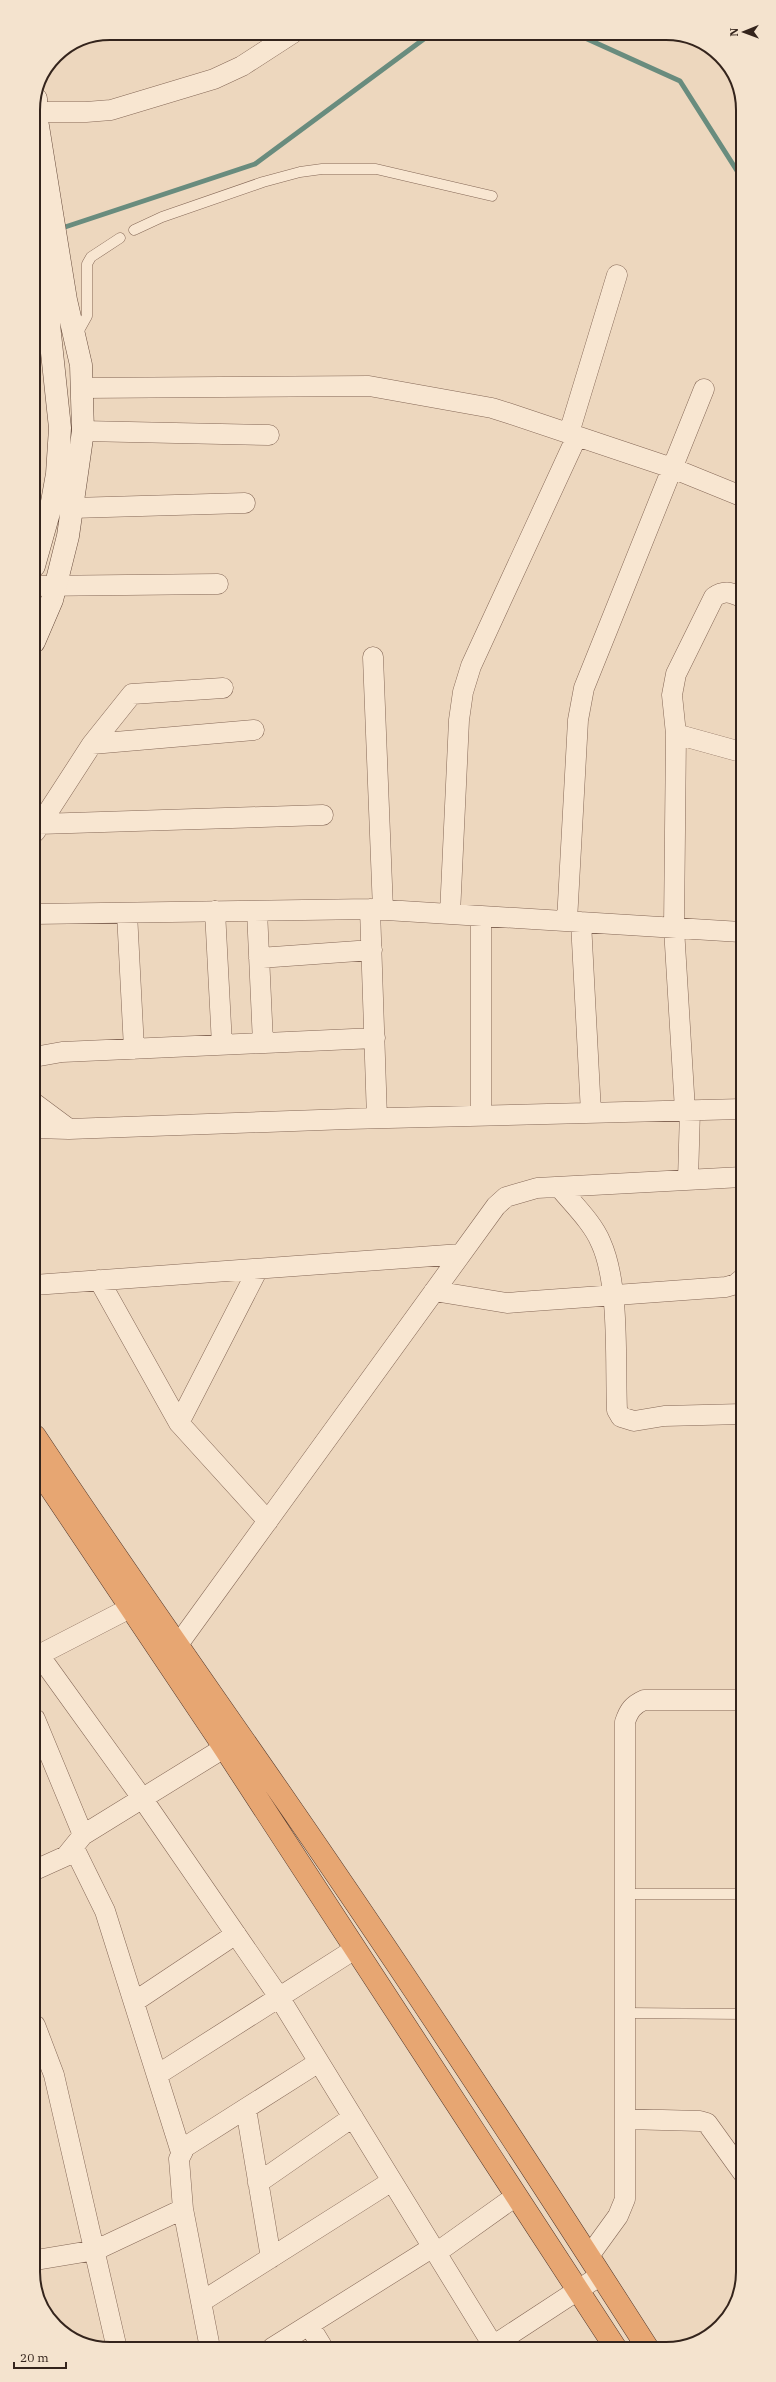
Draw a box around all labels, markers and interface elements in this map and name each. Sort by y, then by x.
north arrow [724,12,764,52]
text: N [727,27,741,37]
scale bar [14,2344,66,2370]
text: 20 m [20,2350,49,2365]

